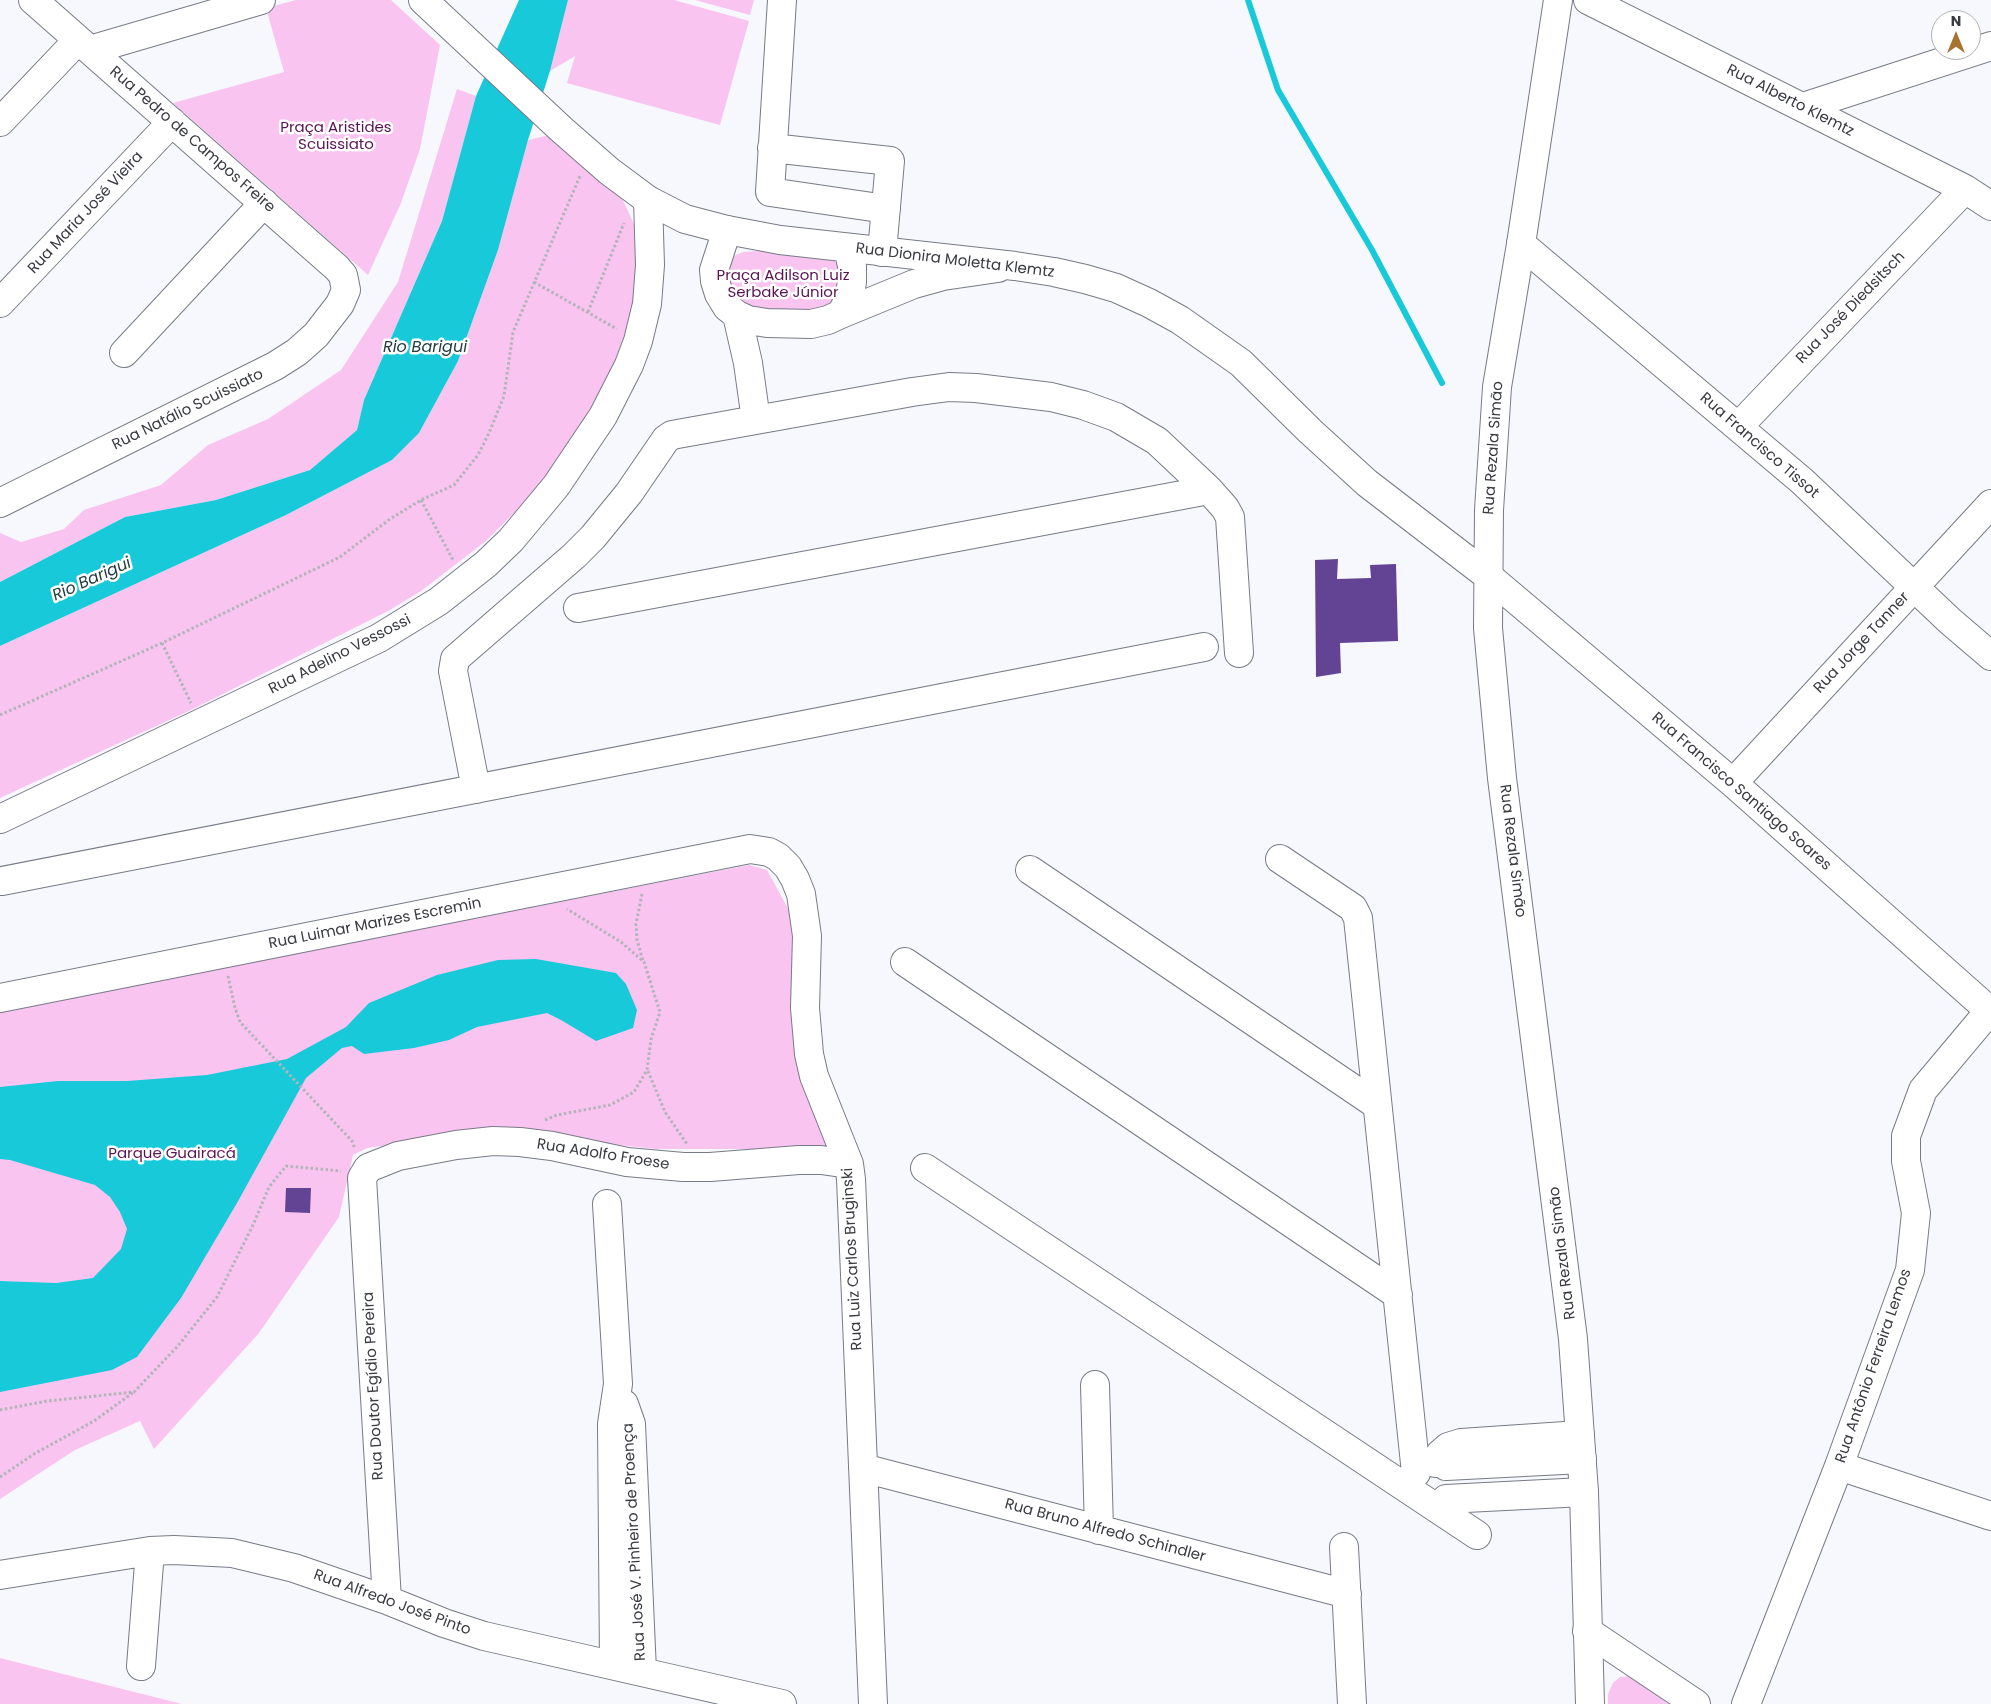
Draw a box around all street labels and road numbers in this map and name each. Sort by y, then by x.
street label: Rua Alberto Klemtz [1723,61,1857,141]
street label: Rua Pedro de Campos Freire [106,63,278,217]
street label: Rua Maria José Vieira [25,148,147,278]
street label: Rua Dionira Moletta Klemtz [855,240,1055,282]
street label: Rua José Diedsitsch [1793,248,1909,368]
street label: Rua Natálio Scuissiato [110,366,266,454]
street label: Rua Rezala Simão [1480,381,1508,515]
street label: Rua Francisco Tissot [1696,389,1822,503]
street label: Rua Jorge Tanner [1810,589,1914,697]
street label: Rua Adelino Vessossi [266,611,414,699]
street label: Rua Francisco Santiago Soares [1648,709,1834,875]
street label: Rua Rezala Simão [1495,784,1529,918]
street label: Rua Luimar Marizes Escremin [267,895,483,953]
street label: Rua Adolfo Froese [535,1136,671,1174]
street label: Rua Luiz Carlos Bruginski [839,1167,867,1351]
street label: Rua Rezala Simão [1546,1186,1580,1320]
street label: Rua Antônio Ferreira Lemos [1832,1267,1916,1465]
street label: Rua Doutor Egídio Pereira [360,1291,388,1481]
street label: Rua José V. Pinheiro de Proença [620,1423,650,1661]
street label: Rua Bruno Alfredo Schindler [1003,1495,1207,1567]
street label: Rua Alfredo José Pinto [311,1566,473,1640]

